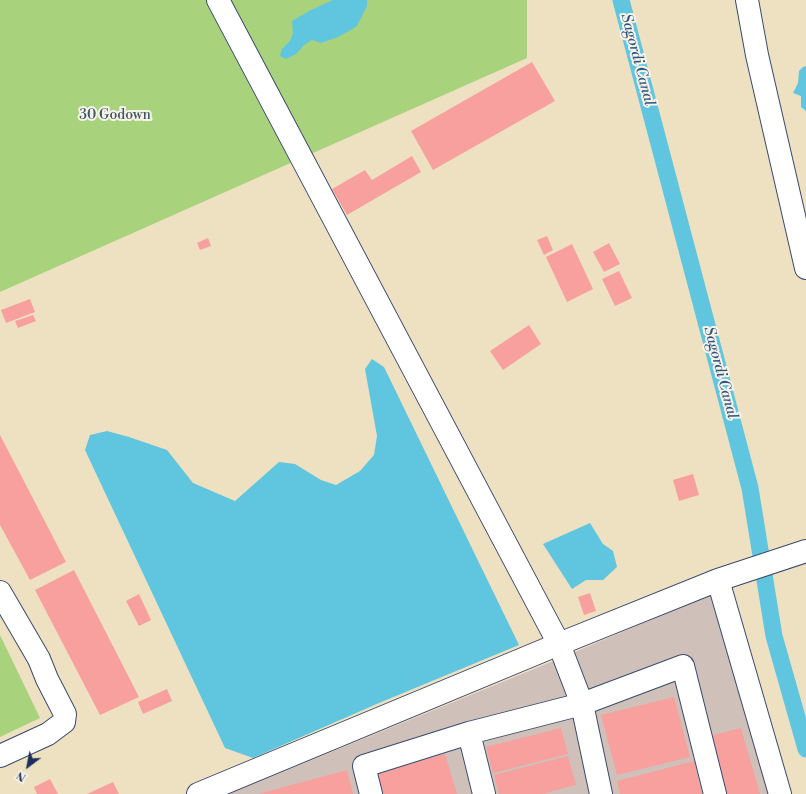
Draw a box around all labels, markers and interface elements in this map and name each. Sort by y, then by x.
water label: Sagordi Canal [616,12,658,108]
park label: 30 Godown [79,108,151,124]
water label: Sagordi Canal [699,325,741,421]
north arrow [8,746,48,786]
text: N [14,768,29,784]

